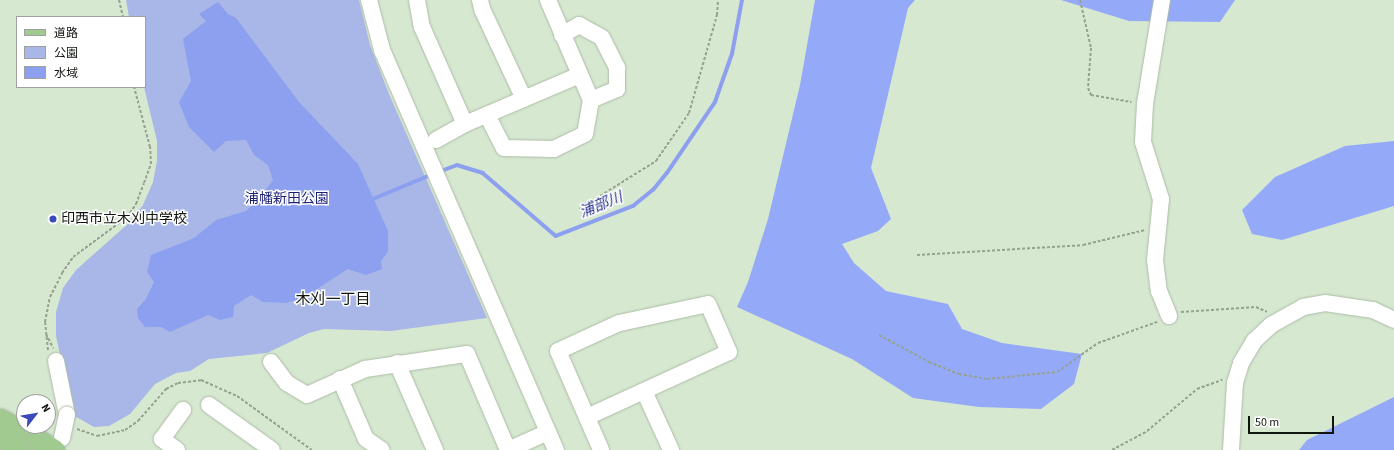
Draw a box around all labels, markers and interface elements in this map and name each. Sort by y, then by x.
legend [16,16,146,88]
text: 道路 [54,25,78,42]
text: 公園 [54,45,78,62]
text: 水域 [54,65,78,82]
water label: 浦部川 [577,188,625,222]
park label: 浦幡新田公園 [245,191,329,207]
place label: 印西市立木刈中学校 [61,211,187,227]
marker: 印西市立木刈中学校 [48,214,58,224]
district label: 木刈一丁目 [296,291,370,309]
north arrow [16,394,56,434]
text: N [38,401,54,415]
scale bar [1250,408,1336,434]
text: 50 m [1255,414,1279,431]

